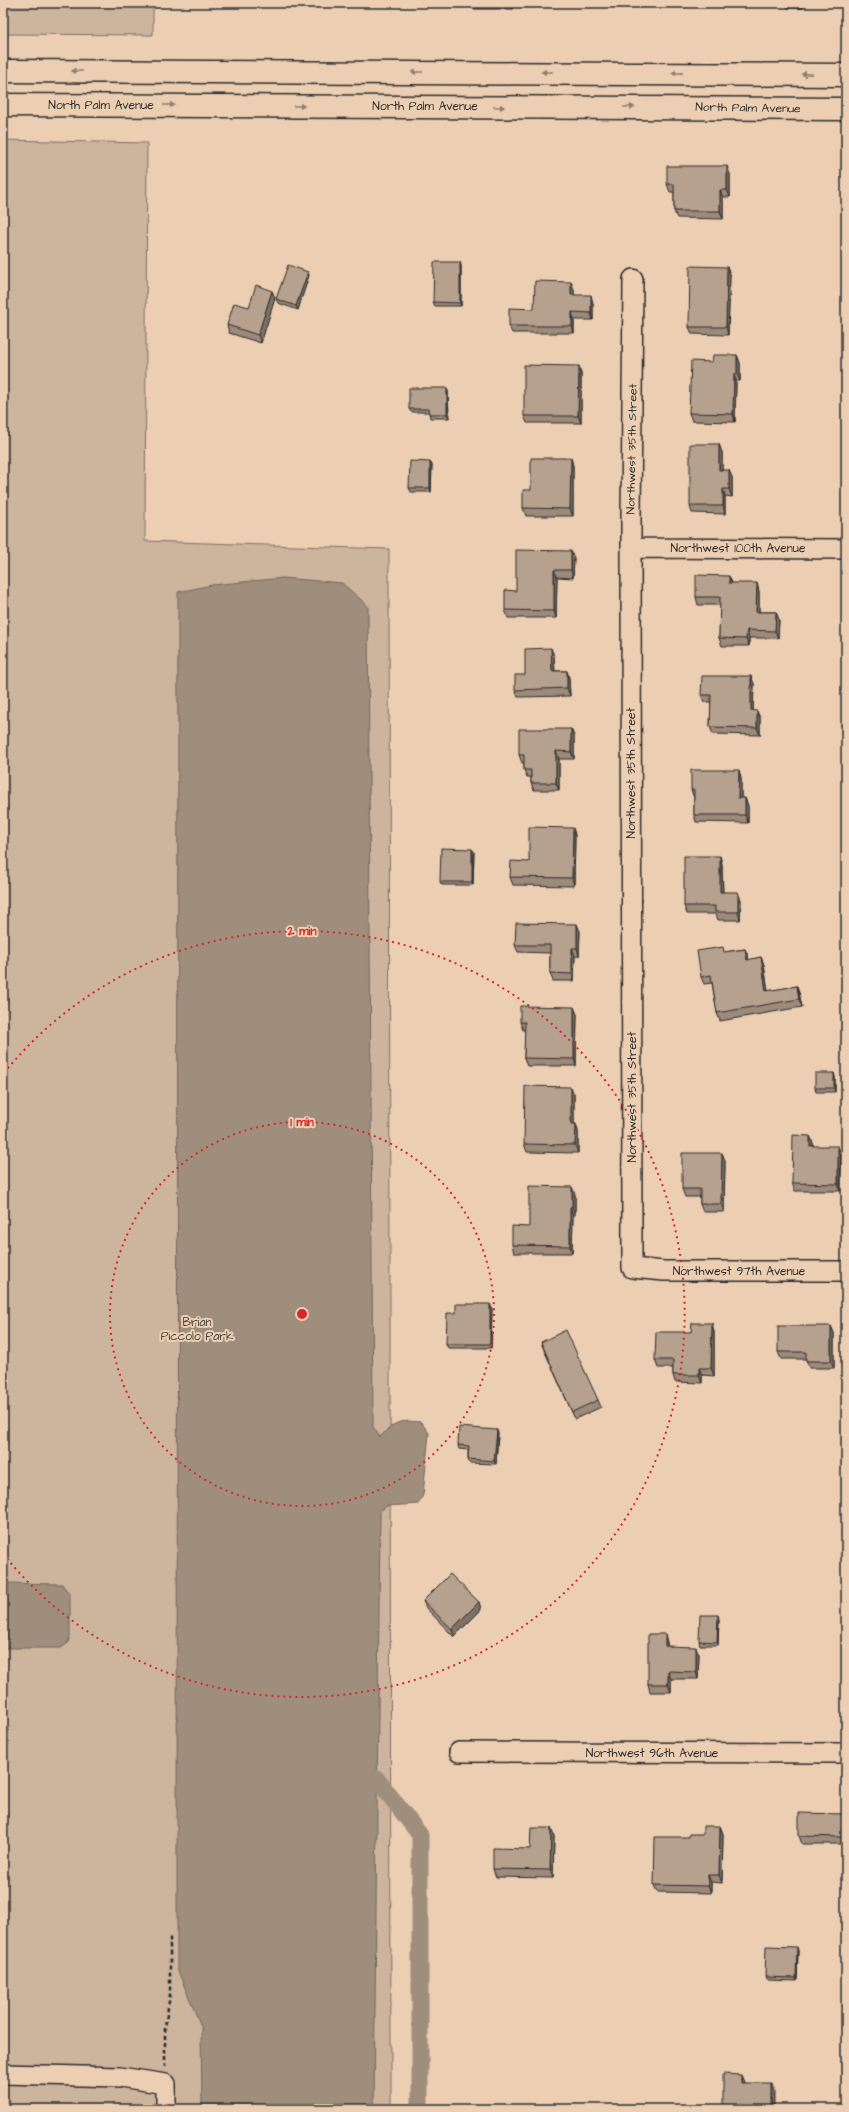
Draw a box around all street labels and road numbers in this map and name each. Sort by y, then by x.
street label: North Palm Avenue [48,97,154,114]
street label: North Palm Avenue [372,98,478,115]
street label: North Palm Avenue [695,99,801,117]
street label: Northwest 35th Street [622,383,642,515]
street label: Northwest 100th Avenue [671,540,806,557]
street label: Northwest 35th Street [623,707,640,838]
street label: Northwest 35th Street [624,1031,641,1162]
street label: Northwest 97th Avenue [673,1263,806,1280]
street label: Northwest 96th Avenue [586,1745,719,1762]

